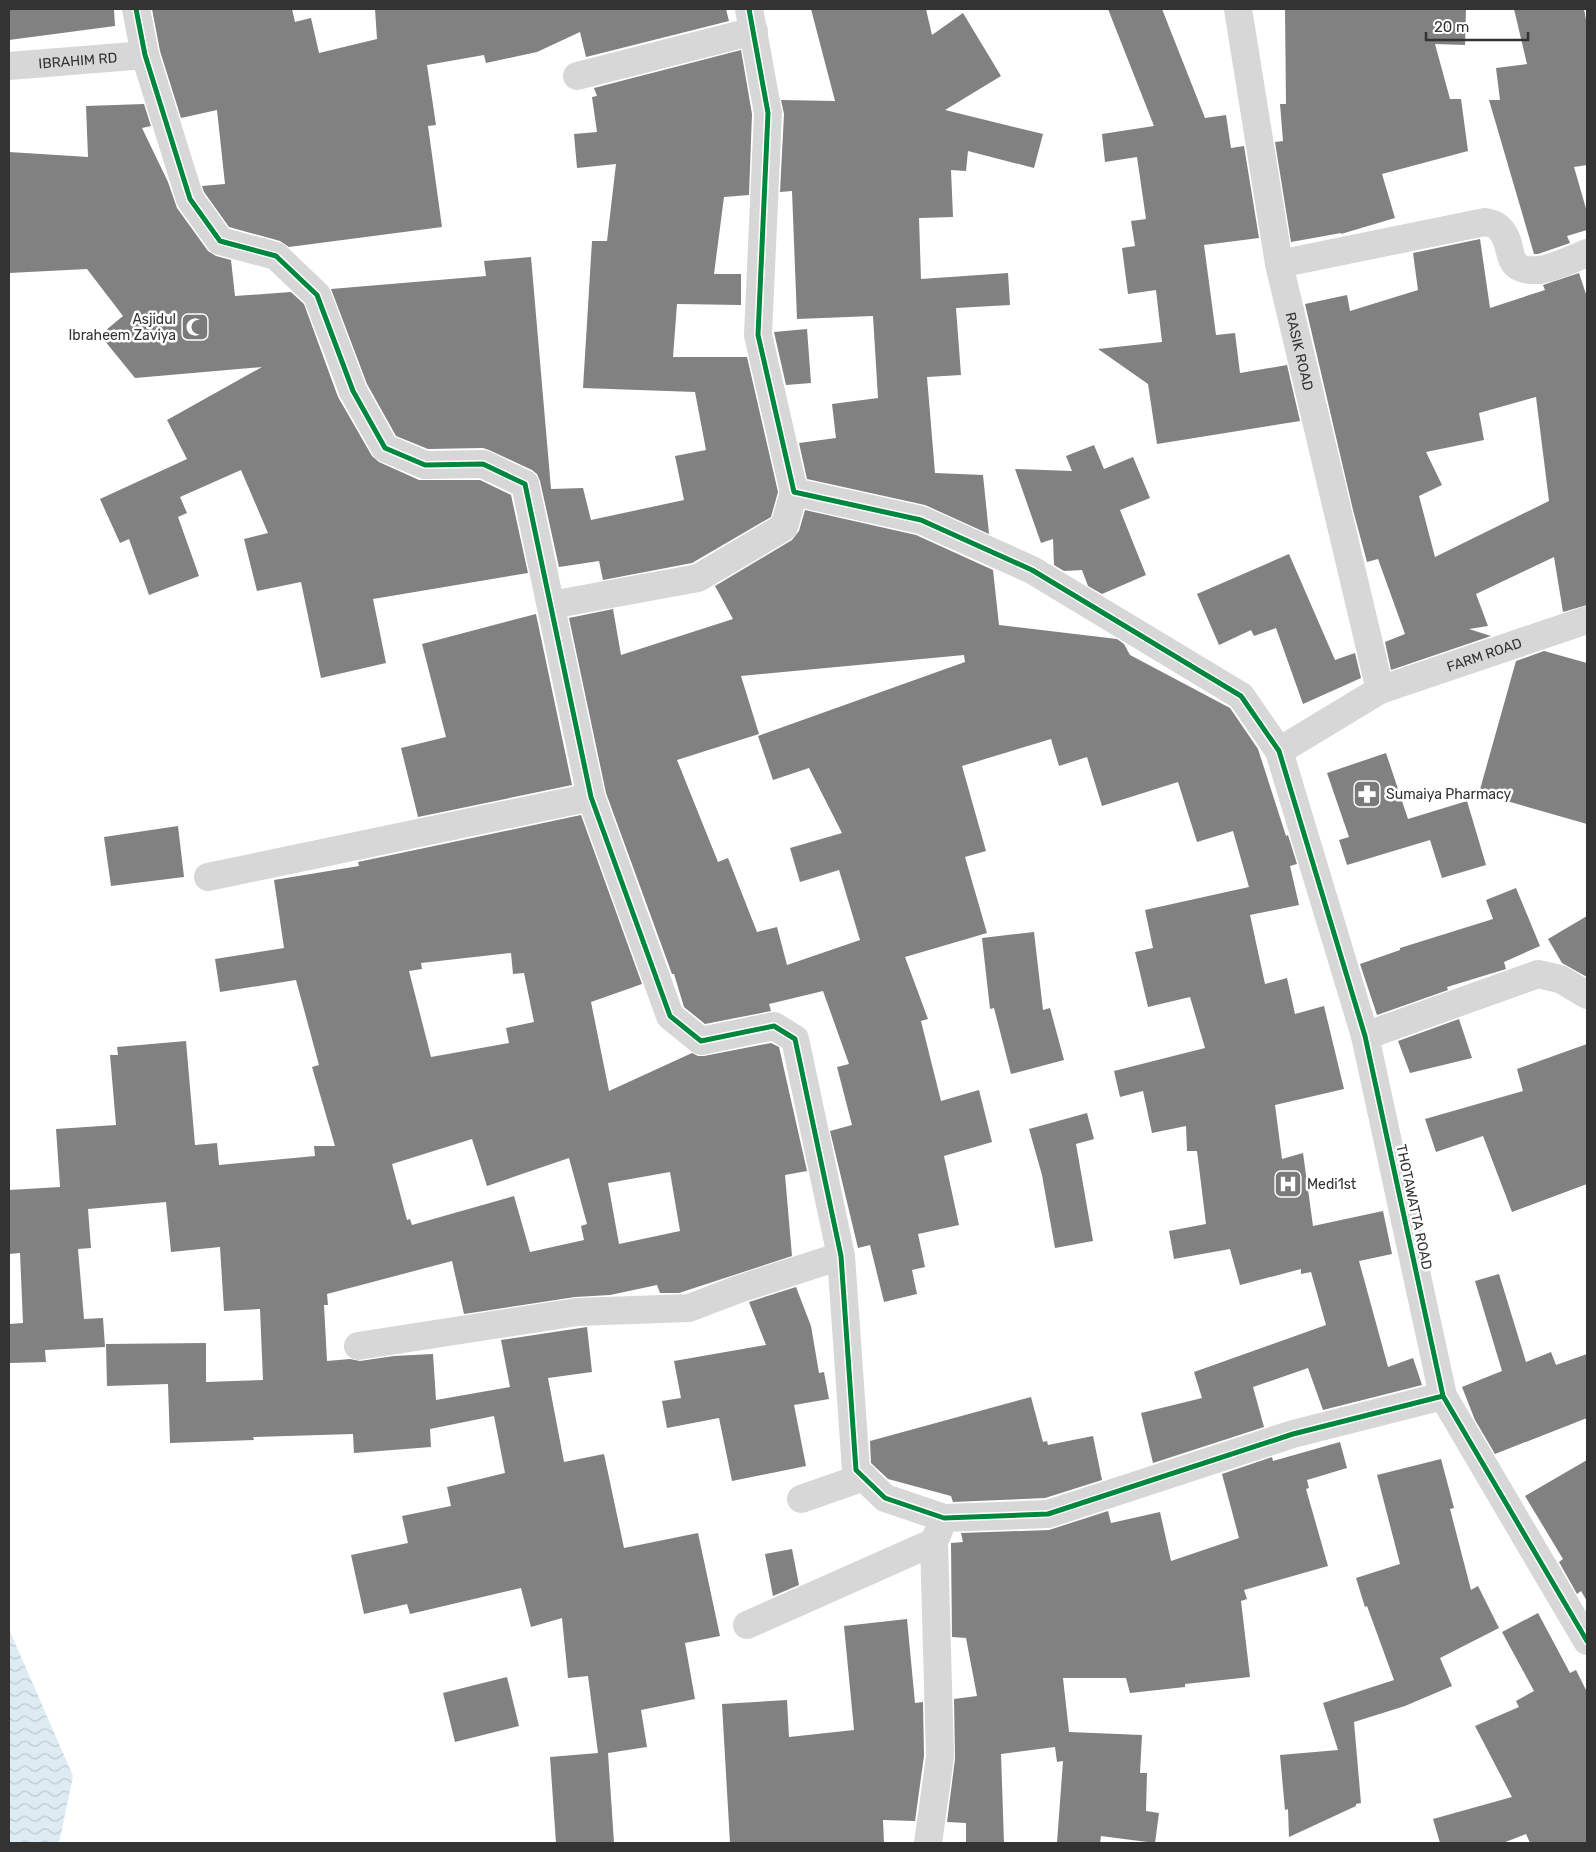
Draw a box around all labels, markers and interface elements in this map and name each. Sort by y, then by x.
scale bar [1426,10,1528,42]
text: 20 m [1434,18,1469,36]
street label: IBRAHIM RD [38,49,118,72]
street label: RASIK ROAD [1282,310,1317,392]
place label: Asjidul Ibraheem Zaviya [69,311,176,344]
mosque icon: Asjidul Ibraheem Zaviya [180,312,210,342]
street label: FARM ROAD [1444,634,1524,675]
pharmacy icon: Sumaiya Pharmacy [1352,779,1382,809]
place label: Sumaiya Pharmacy [1386,786,1512,803]
street label: THOTAWATTA ROAD [1392,1143,1436,1271]
hospital icon: Medi1st [1273,1169,1303,1199]
place label: Medi1st [1307,1176,1357,1193]

